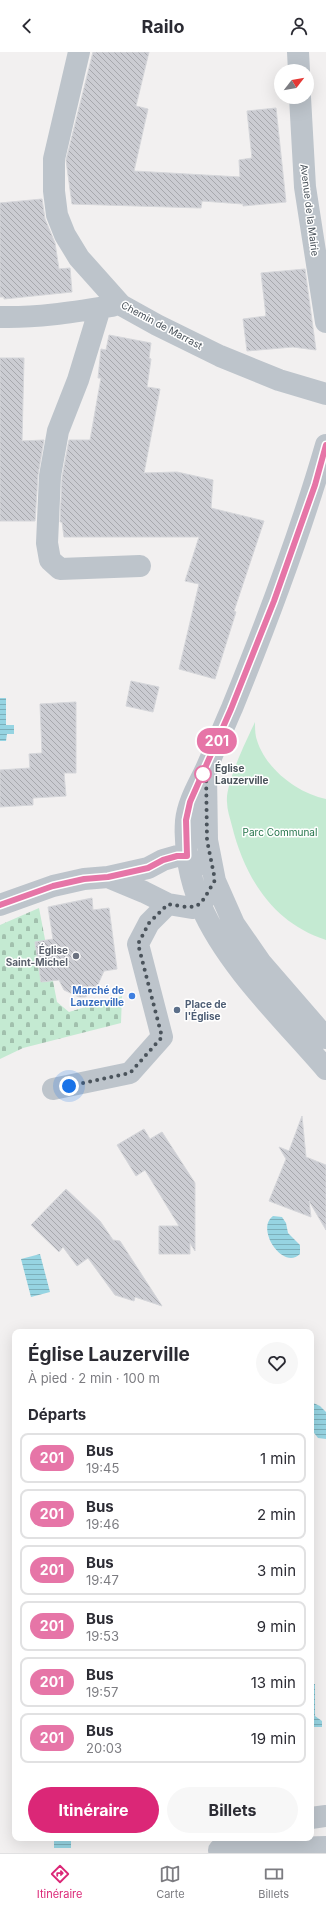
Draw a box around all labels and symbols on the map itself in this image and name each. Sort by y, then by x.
north arrow [274,64,314,104]
street label: Avenue de la Mairie [298,163,322,257]
street label: Chemin de Marrast [119,299,205,352]
line badge: 201 [194,728,240,754]
place label: Église Lauzerville [215,761,269,786]
marker: Église Lauzerville [194,765,212,783]
park label: Parc Communal [243,826,317,838]
place label: Église Saint-Michel [6,943,68,968]
marker: Église Saint-Michel [71,951,81,961]
place label: Marché de Lauzerville [71,984,124,1008]
marker: Marché de Lauzerville [127,991,137,1001]
place label: Place de l'Église [185,998,227,1023]
marker: Place de l'Église [172,1005,182,1015]
your location [59,1076,79,1096]

